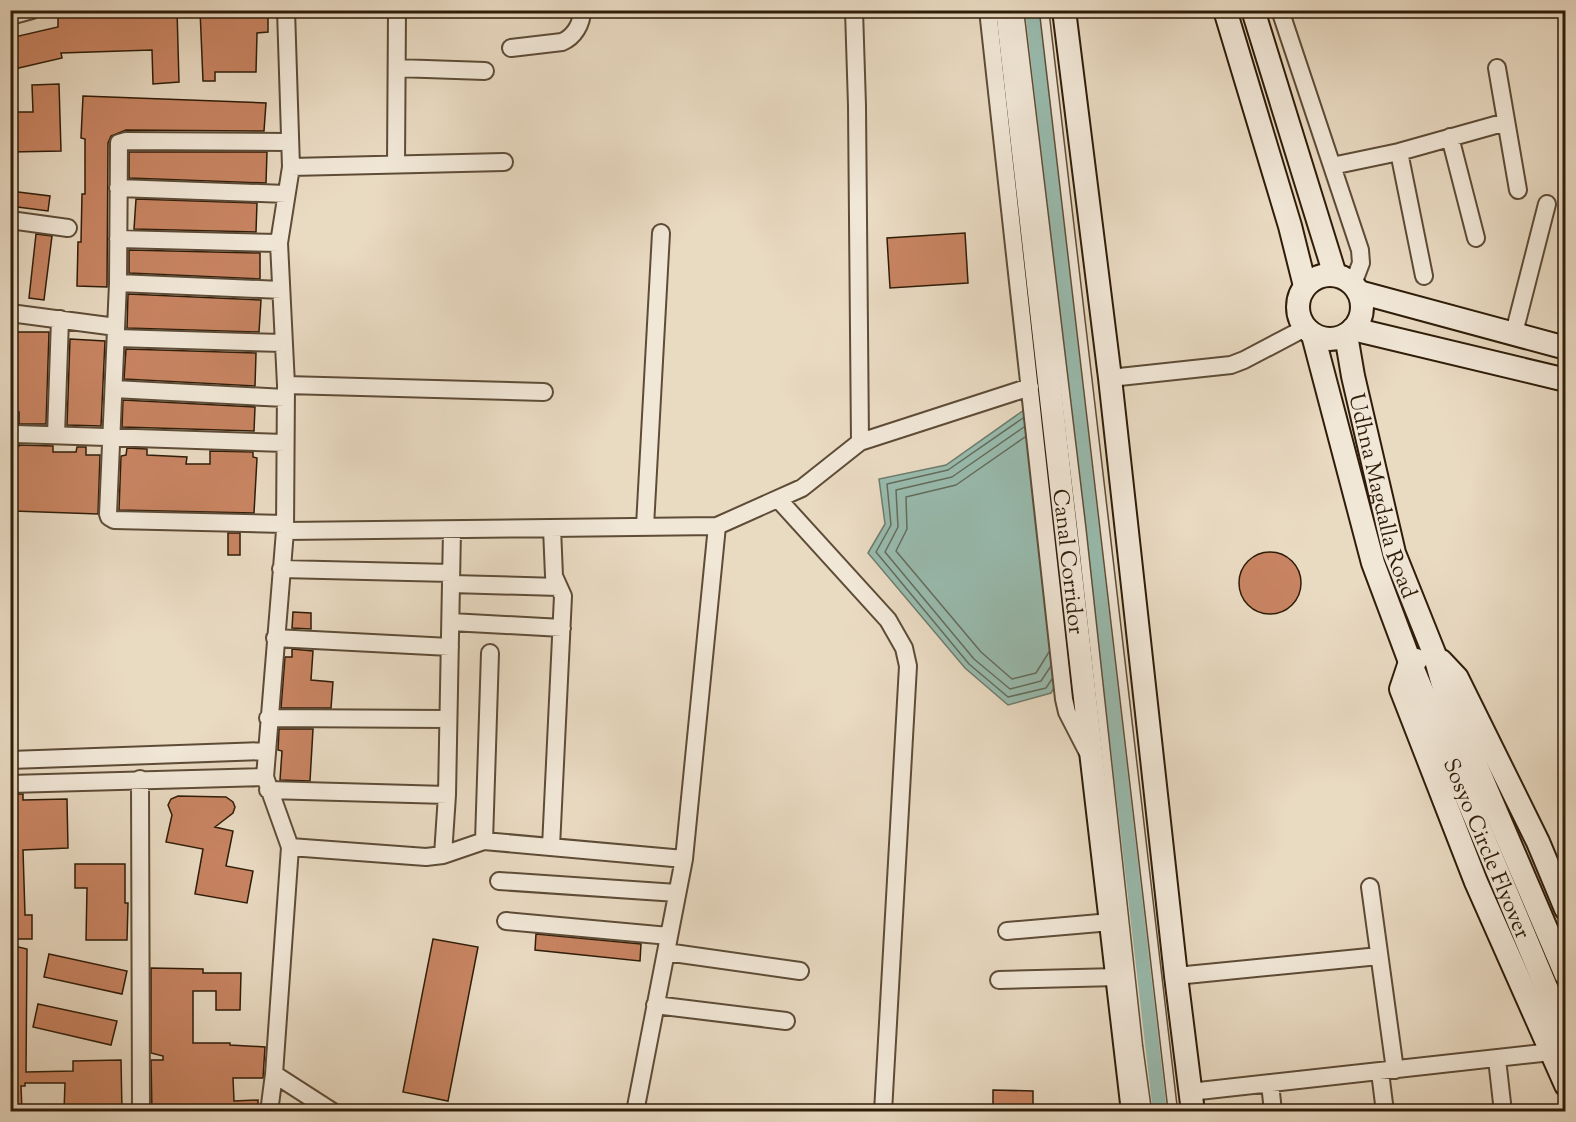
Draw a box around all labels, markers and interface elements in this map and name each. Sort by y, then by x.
street label: Udhna Magdalla Road [1339,391,1424,604]
street label: Canal Corridor [1042,487,1091,636]
street label: Sosyo Circle Flyover [1433,754,1537,944]

